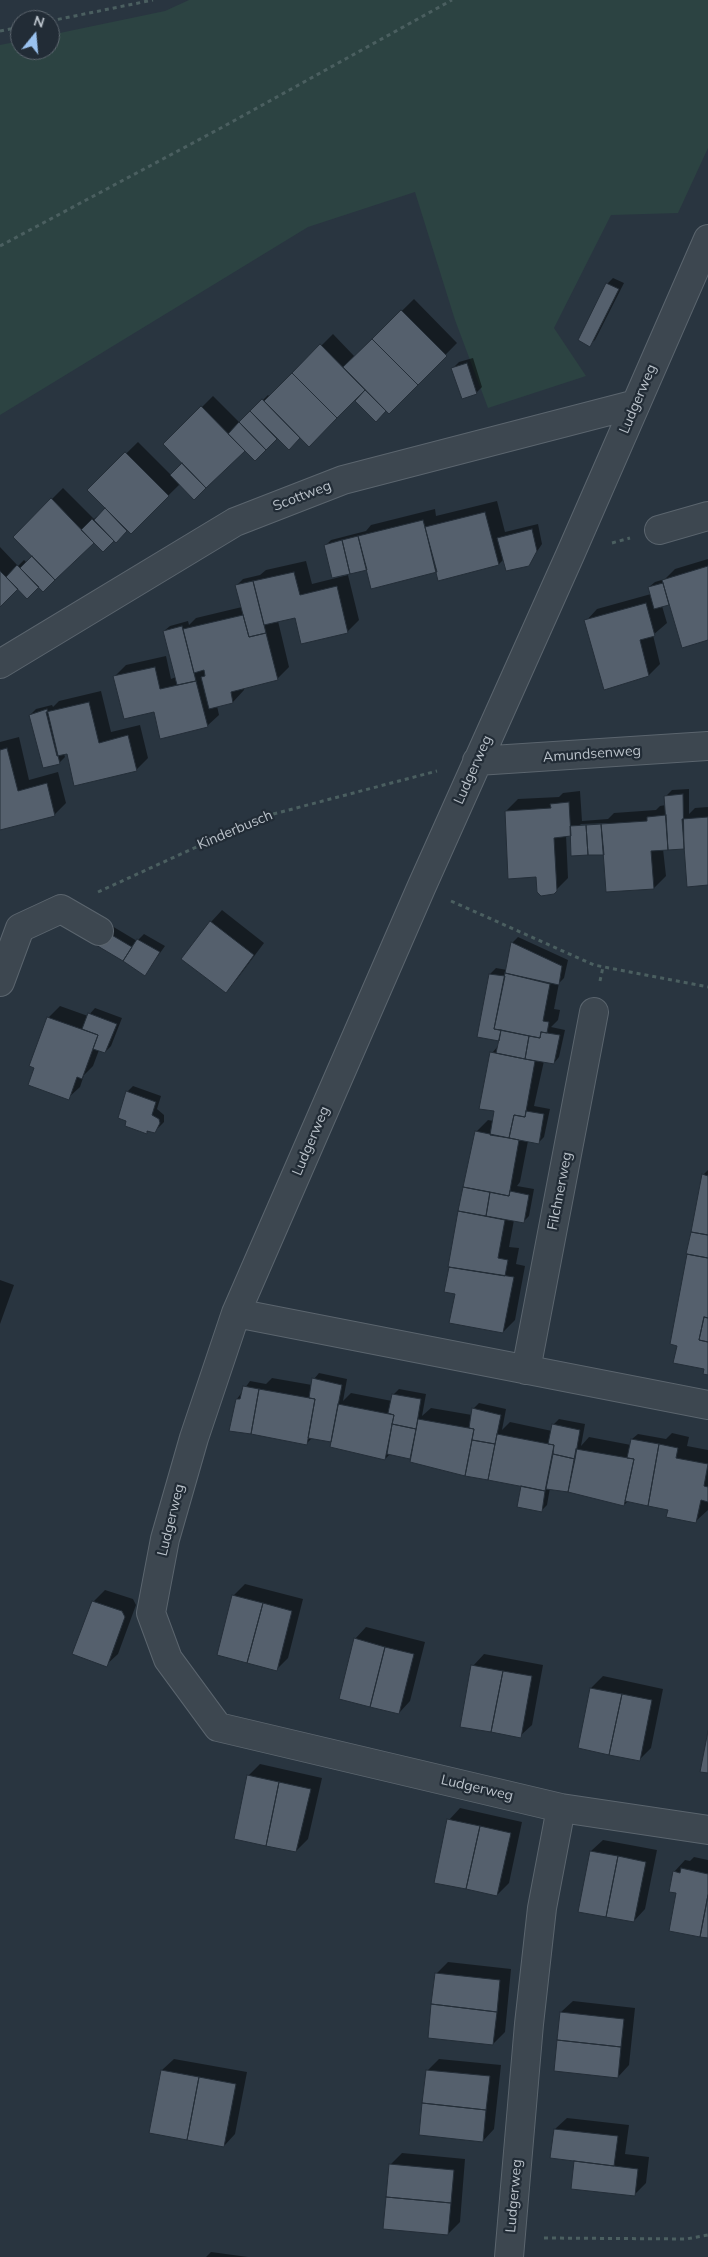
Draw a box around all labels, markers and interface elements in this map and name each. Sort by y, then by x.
north arrow [10,10,60,60]
text: N [31,11,47,32]
street label: Ludgerweg [616,362,660,436]
street label: Scottweg [270,477,334,515]
street label: Ludgerweg [450,733,496,807]
street label: Amundsenweg [542,742,642,766]
street label: Kinderbusch [195,807,275,853]
street label: Ludgerweg [289,1104,333,1178]
street label: Filchnerweg [544,1151,576,1231]
street label: Ludgerweg [154,1482,188,1558]
street label: Ludgerweg [439,1772,515,1804]
street label: Ludgerweg [502,2159,526,2233]

